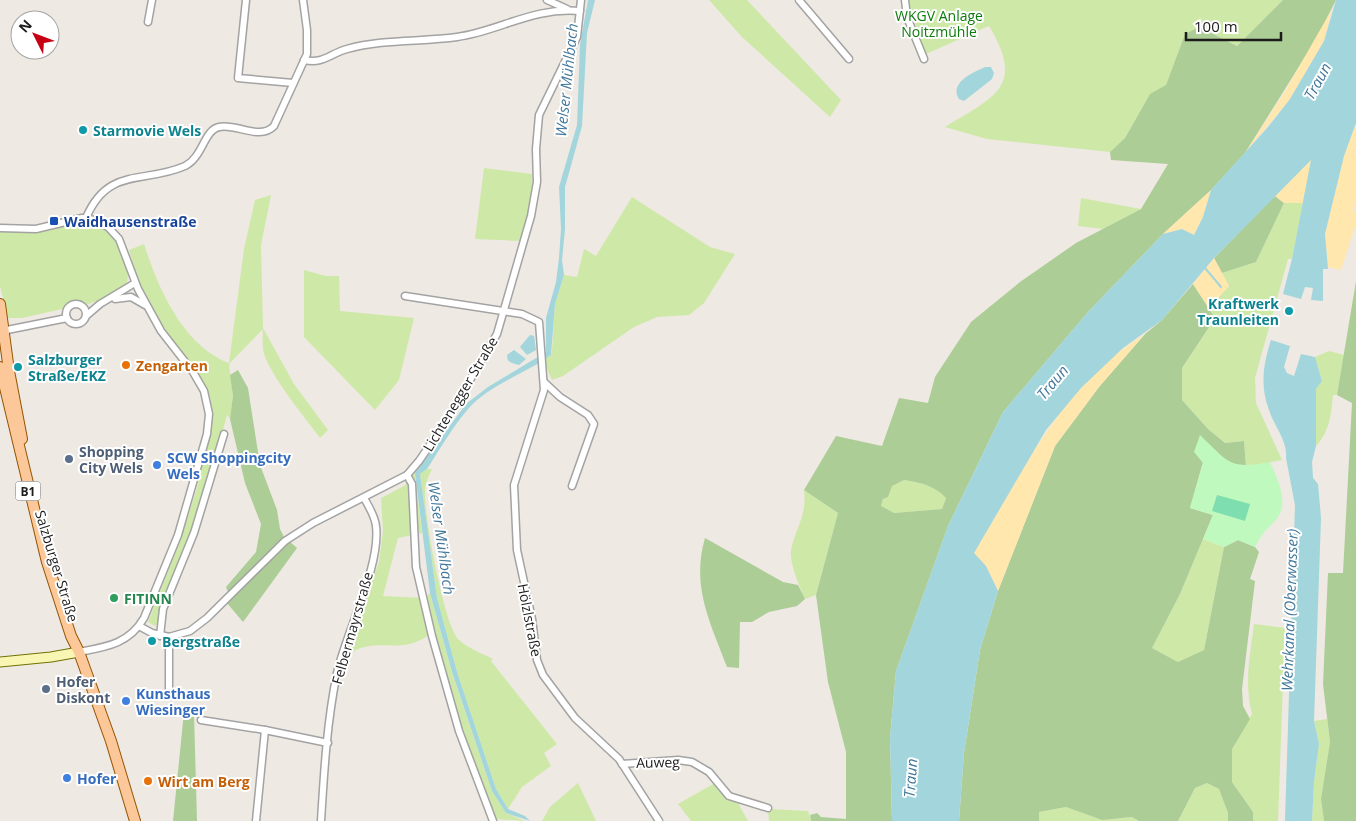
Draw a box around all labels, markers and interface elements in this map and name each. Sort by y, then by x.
park label: WKGV Anlage Noitzmühle [895,6,983,41]
north arrow [10,10,60,60]
scale bar [1186,10,1281,42]
text: N [14,15,36,37]
text: 100 m [1194,16,1238,36]
water label: Welser Mühlbach [550,22,582,138]
water label: Traun [1299,59,1335,103]
place label: Starmovie Wels [93,121,201,140]
marker: Starmovie Wels [77,124,89,136]
place label: Waidhausenstraße [64,212,197,231]
marker: Waidhausenstraße [48,215,60,227]
place label: Kraftwerk Traunleiten [1197,294,1279,329]
marker: Kraftwerk Traunleiten [1283,305,1295,317]
street label: Lichtenegger Straße [418,333,502,455]
place label: Salzburger Straße/EKZ [28,350,106,385]
place label: Zengarten [136,356,208,375]
marker: Zengarten [120,359,132,371]
marker: Salzburger Straße/EKZ [12,361,24,373]
water label: Traun [1032,361,1072,403]
place label: Shopping City Wels [79,442,144,477]
place label: SCW Shoppingcity Wels [167,448,291,483]
marker: Shopping City Wels [63,453,75,465]
marker: SCW Shoppingcity Wels [151,459,163,471]
water label: Welser Mühlbach [424,480,460,596]
road number: B1 [15,482,40,501]
street label: Salzburger Straße [31,508,83,624]
water label: Wehrkanal (Oberwasser) [1276,528,1302,692]
street label: Felbermayrstraße [327,570,377,686]
street label: Hölzlstraße [514,582,546,658]
place label: FITINN [124,589,172,608]
marker: FITINN [108,592,120,604]
place label: Bergstraße [162,632,240,651]
marker: Bergstraße [146,635,158,647]
place label: Hofer Diskont [56,672,110,707]
marker: Hofer Diskont [40,683,52,695]
place label: Kunsthaus Wiesinger [136,684,211,719]
marker: Kunsthaus Wiesinger [120,695,132,707]
street label: Auweg [636,752,680,772]
water label: Traun [899,758,921,798]
place label: Hofer [77,769,117,788]
marker: Hofer [61,772,73,784]
place label: Wirt am Berg [158,772,250,791]
marker: Wirt am Berg [142,775,154,787]

